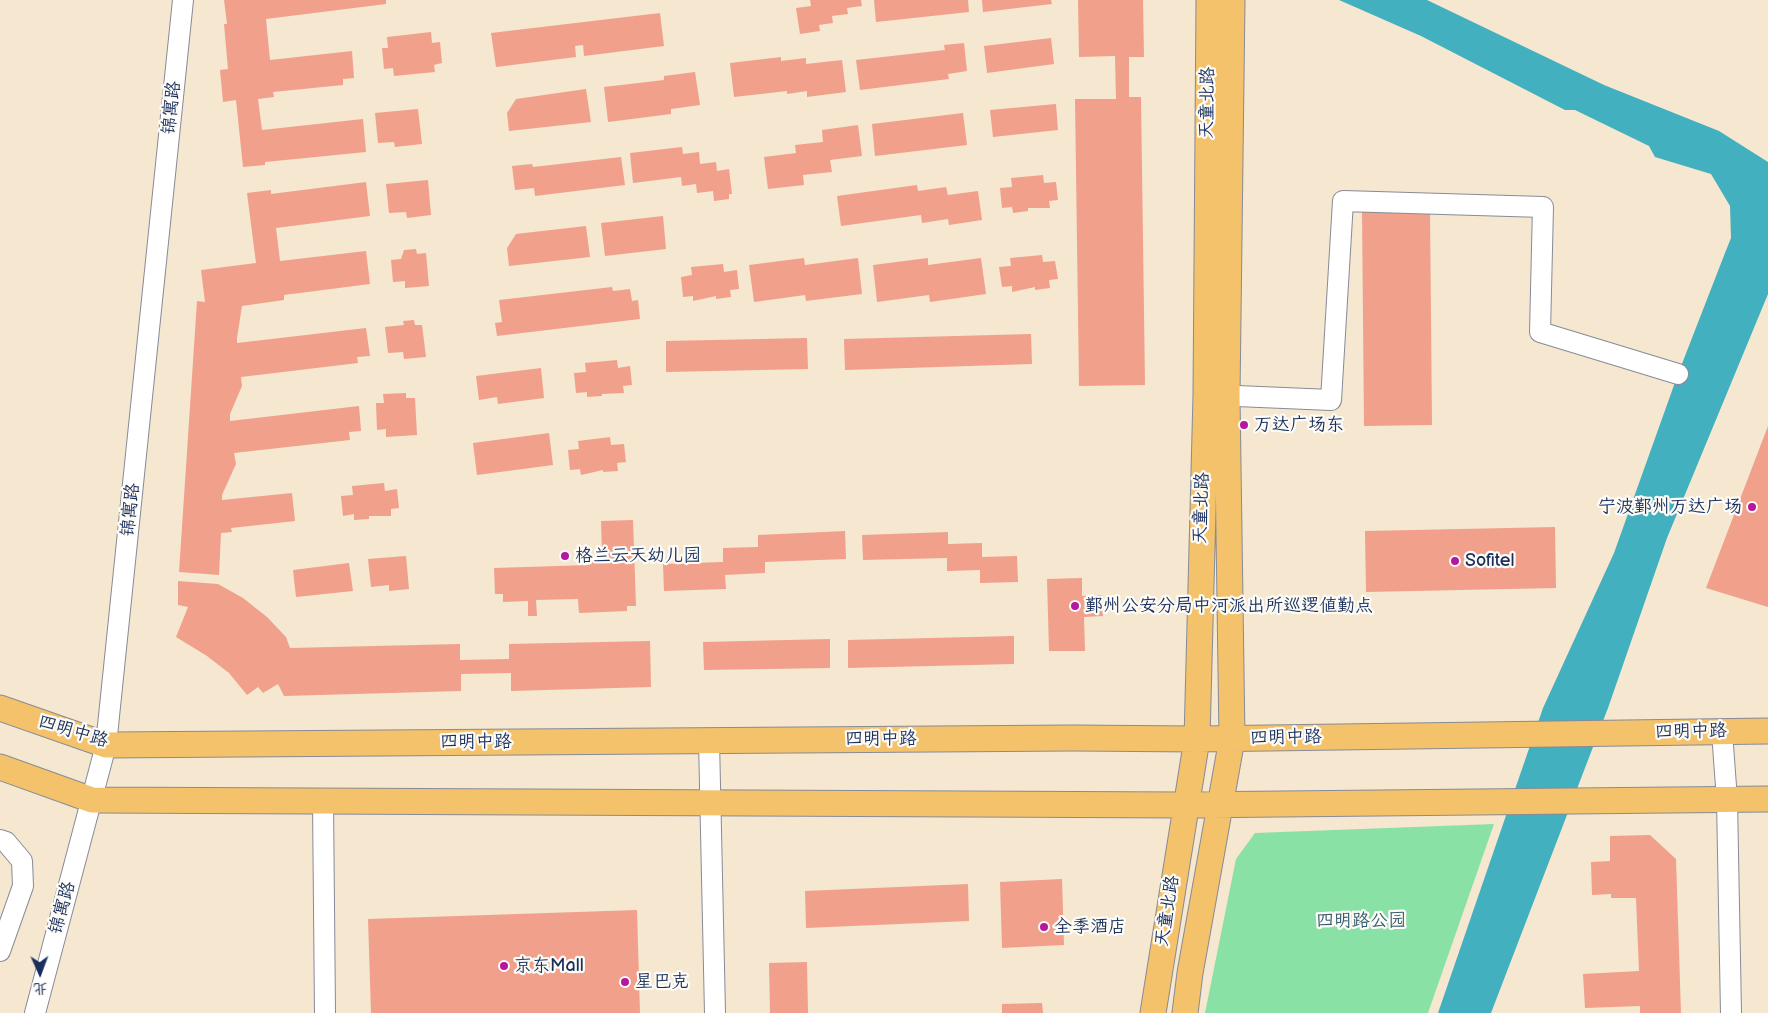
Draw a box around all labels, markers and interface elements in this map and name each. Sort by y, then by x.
street label: 天童北路 [1197,67,1219,139]
street label: 锦寓路 [158,80,186,136]
place label: 万达广场东 [1254,414,1344,436]
marker: 万达广场东 [1238,419,1250,431]
street label: 天童北路 [1190,472,1214,544]
street label: 锦寓路 [117,482,145,538]
place label: 宁波鄞州万达广场 [1598,496,1742,518]
marker: 宁波鄞州万达广场 [1746,501,1758,513]
place label: 格兰云天幼儿园 [575,545,701,567]
marker: 格兰云天幼儿园 [559,550,571,562]
place label: Sofitel [1465,550,1515,572]
marker: Sofitel [1449,555,1461,567]
place label: 鄞州公安分局中河派出所巡逻值勤点 [1085,595,1373,617]
marker: 鄞州公安分局中河派出所巡逻值勤点 [1069,600,1081,612]
street label: 四明中路 [35,711,111,753]
street label: 四明中路 [1655,721,1727,743]
street label: 四明中路 [1250,727,1322,749]
street label: 四明中路 [845,728,917,750]
street label: 四明中路 [440,731,512,753]
street label: 天童北路 [1152,874,1184,948]
street label: 锦寓路 [46,879,80,937]
park label: 四明路公园 [1316,910,1406,932]
place label: 全季酒店 [1054,916,1126,938]
marker: 全季酒店 [1038,921,1050,933]
north arrow [15,948,65,998]
place label: 京东Mall [514,955,584,977]
marker: 京东Mall [498,960,510,972]
place label: 星巴克 [635,971,689,993]
marker: 星巴克 [619,976,631,988]
text: 北 [33,980,48,997]

